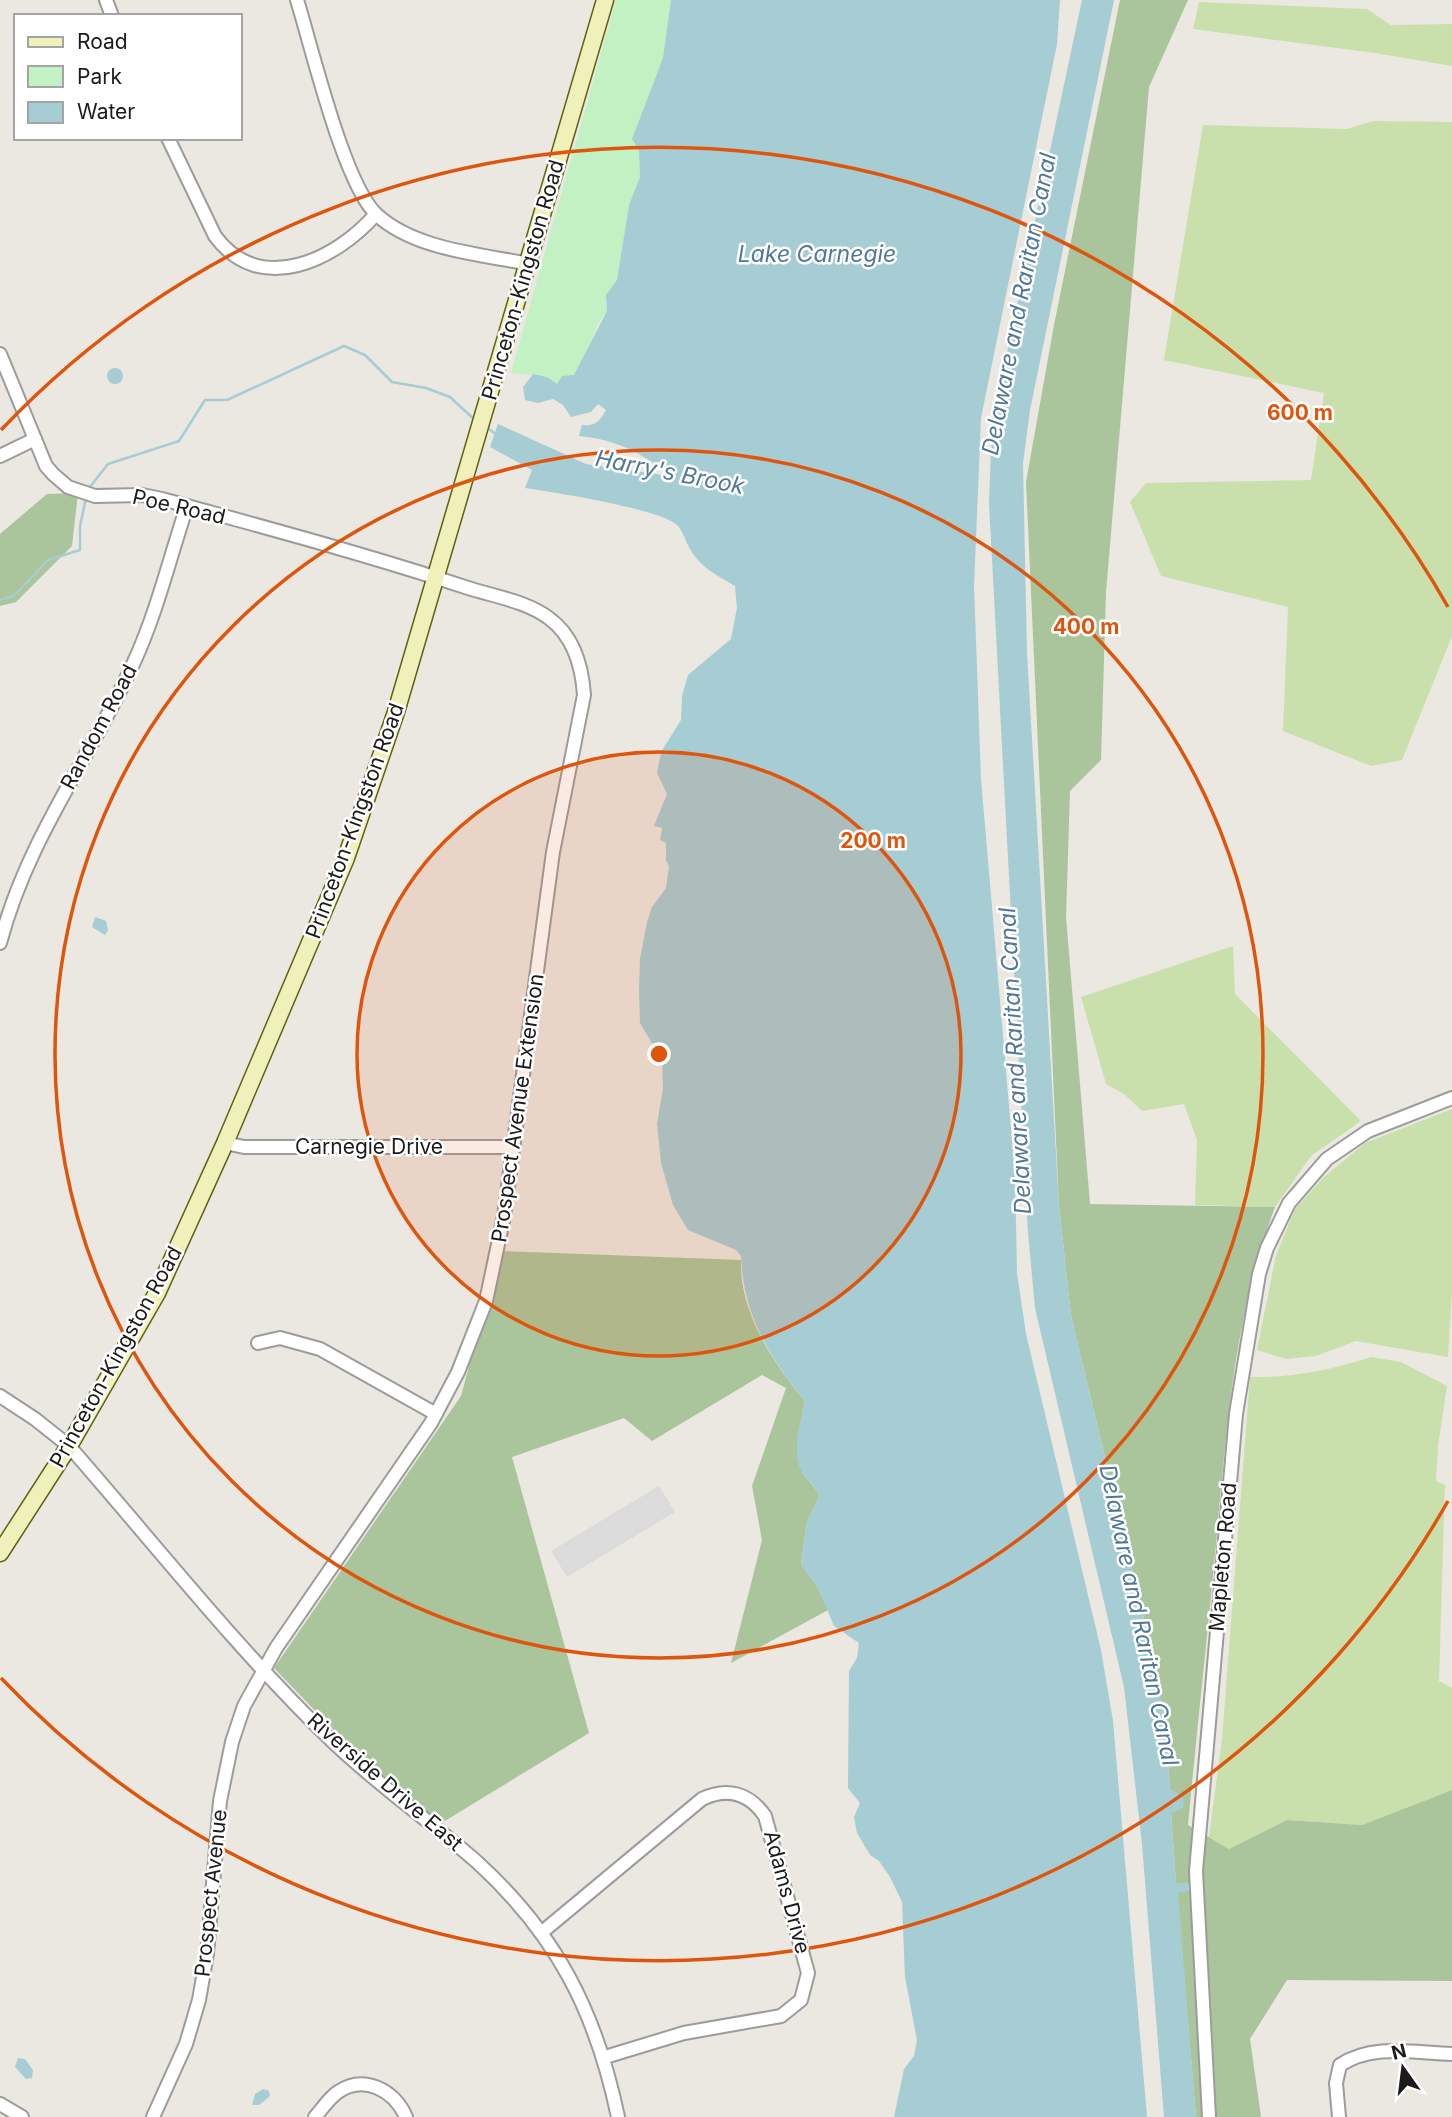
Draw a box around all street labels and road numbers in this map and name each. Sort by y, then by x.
street label: Princeton-Kingston Road [476,157,569,403]
street label: Poe Road [130,484,228,529]
street label: Random Road [55,660,142,794]
street label: Princeton-Kingston Road [300,700,409,942]
street label: Prospect Avenue Extension [486,972,549,1244]
street label: Carnegie Drive [295,1134,443,1159]
street label: Princeton-Kingston Road [44,1242,187,1472]
street label: Mapleton Road [1204,1482,1241,1632]
street label: Riverside Drive East [303,1707,468,1856]
street label: Prospect Avenue [189,1808,232,1978]
street label: Adams Drive [759,1827,816,1956]

